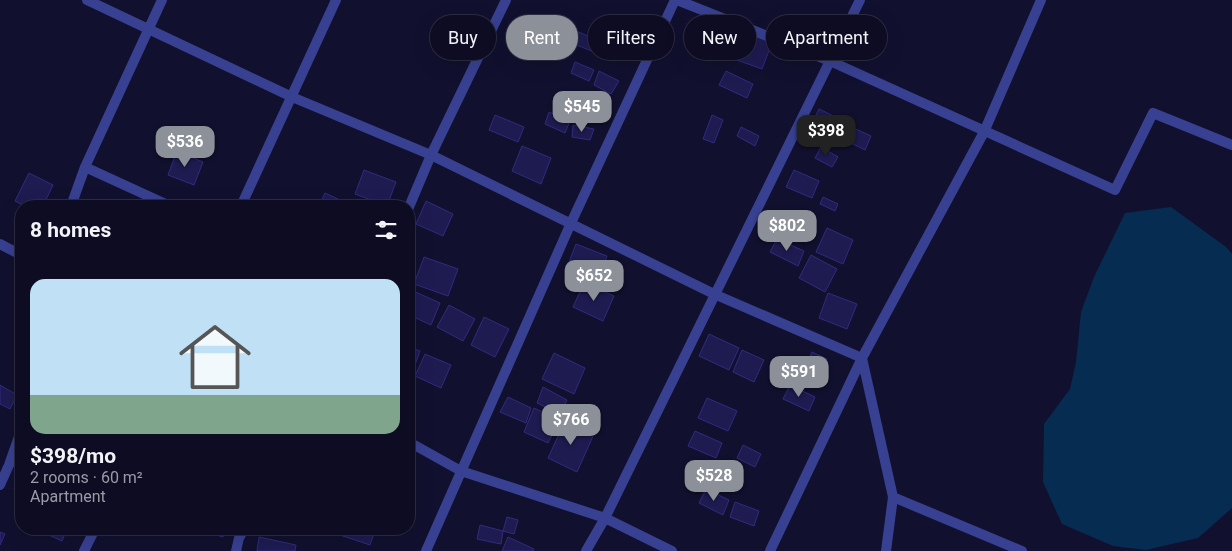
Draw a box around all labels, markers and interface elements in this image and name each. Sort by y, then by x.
chip: Buy [430,15,496,60]
chip: Rent [506,15,578,60]
chip: Filters [588,15,674,60]
chip: New [684,15,756,60]
chip: Apartment [766,15,887,60]
pin: $545 [552,90,612,133]
text: $545 [564,97,600,116]
pin: $398 [796,114,856,157]
text: $398 [808,121,844,140]
pin: $536 [155,126,215,168]
text: $536 [167,132,203,151]
pin: $802 [757,210,817,252]
icon: filters [372,216,400,244]
text: $802 [769,216,805,235]
text: 8 homes [30,218,111,242]
pin: $652 [564,260,624,302]
text: $652 [576,266,612,285]
icon: home [170,312,260,402]
pin: $591 [769,356,829,398]
text: $591 [781,362,817,381]
pin: $766 [541,404,601,446]
text: $766 [553,410,589,429]
text: $398/mo [30,444,116,468]
pin: $528 [684,460,744,502]
text: $528 [696,466,732,485]
text: 2 rooms · 60 m² [30,468,143,487]
text: Apartment [30,487,106,506]

